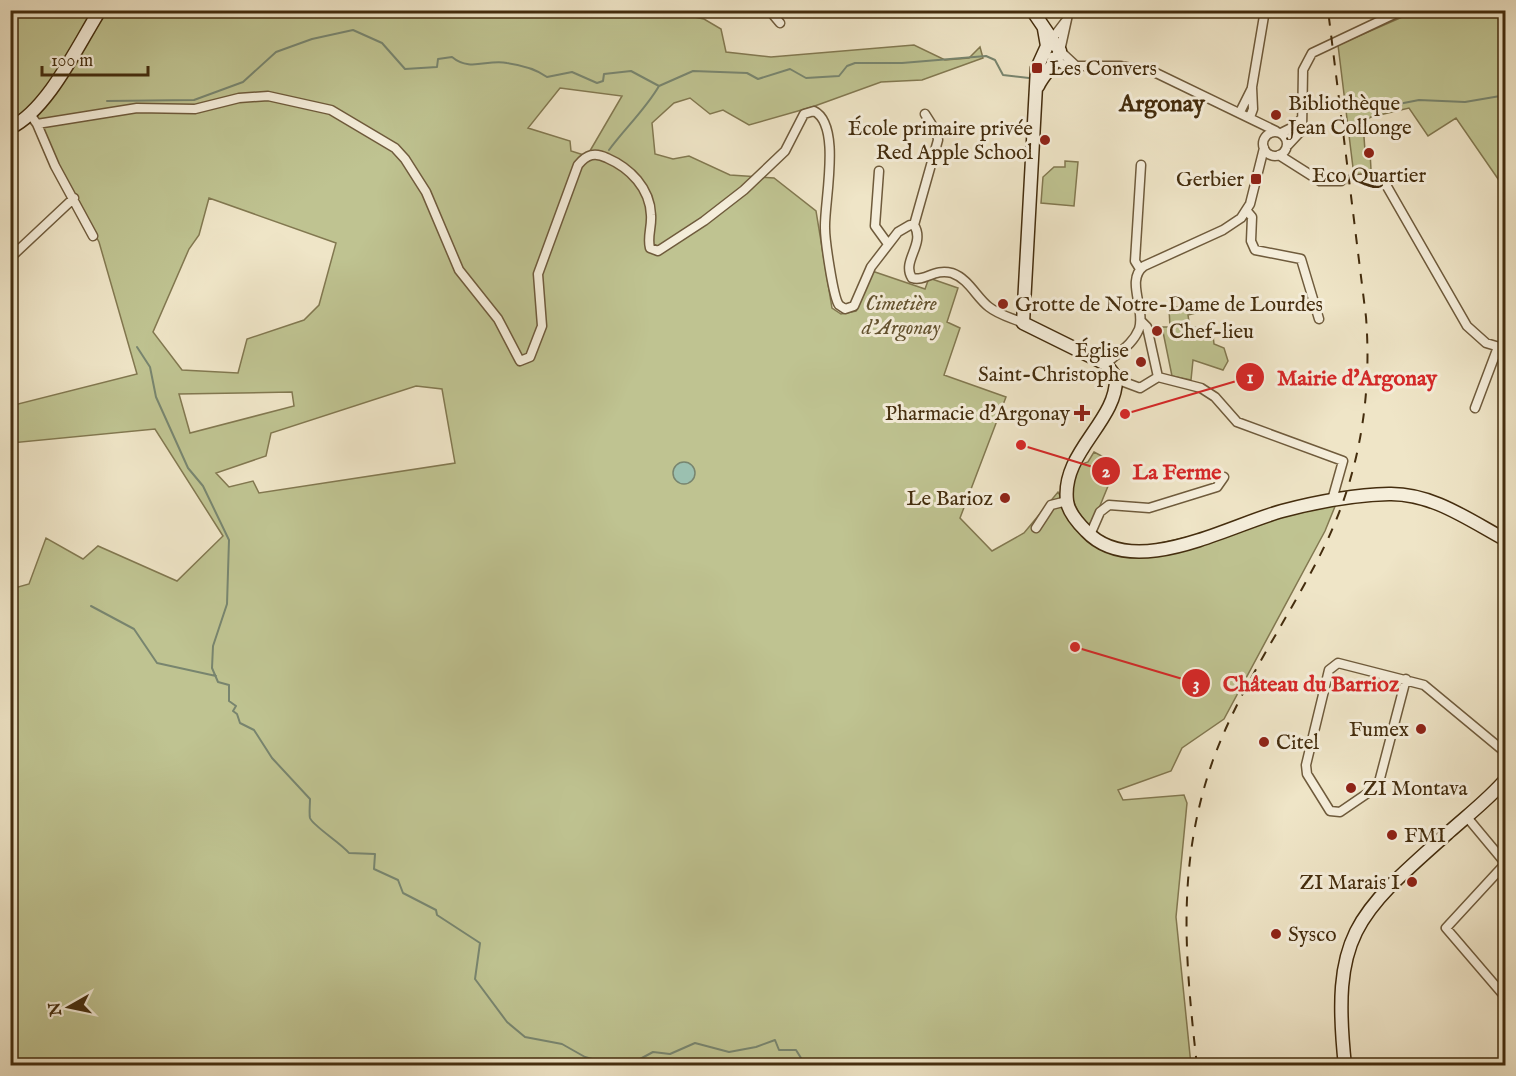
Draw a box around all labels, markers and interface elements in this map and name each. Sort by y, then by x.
scale bar [42,39,148,77]
text: 100 m [51,50,93,73]
place label: Les Convers [1049,56,1157,83]
marker: Les Convers [1030,61,1044,75]
district label: Argonay [1118,89,1206,120]
place label: Bibliothèque Jean Collonge [1286,91,1412,142]
marker: Bibliothèque Jean Collonge [1269,108,1283,122]
place label: École primaire privée Red Apple School [848,115,1033,167]
marker: École primaire privée Red Apple School [1038,133,1052,147]
marker: Eco Quartier [1362,146,1376,160]
place label: Eco Quartier [1312,163,1427,190]
place label: Gerbier [1176,167,1244,194]
marker: Gerbier [1249,172,1263,186]
park label: Cimetière d'Argonay [861,291,940,342]
place label: Grotte de Notre-Dame de Lourdes [1015,292,1323,319]
marker: Grotte de Notre-Dame de Lourdes [996,297,1010,311]
place label: Chef-lieu [1169,319,1254,346]
marker: Chef-lieu [1150,324,1164,338]
place label: Église Saint-Christophe [978,337,1129,389]
marker: Église Saint-Christophe [1134,355,1148,369]
callout: Mairie d'Argonay [1235,357,1449,397]
text: Mairie d'Argonay [1277,365,1438,393]
text: 1 [1247,367,1254,390]
place label: Pharmacie d'Argonay [885,401,1071,428]
marker: Pharmacie d'Argonay [1075,406,1089,420]
callout: La Ferme [1091,451,1234,491]
text: La Ferme [1133,459,1221,487]
text: 2 [1102,461,1111,484]
place label: Le Barioz [906,486,993,513]
marker: Le Barioz [998,491,1012,505]
callout: Château du Barrioz [1181,663,1411,703]
text: Château du Barrioz [1223,671,1400,699]
text: 3 [1193,674,1199,697]
place label: Fumex [1349,717,1409,744]
marker: Fumex [1414,722,1428,736]
place label: Citel [1276,730,1319,757]
marker: Citel [1257,735,1271,749]
place label: ZI Montava [1363,776,1469,803]
marker: ZI Montava [1344,781,1358,795]
place label: FMI [1404,823,1446,850]
marker: FMI [1385,828,1399,842]
place label: ZI Marais I [1299,870,1400,897]
marker: ZI Marais I [1405,875,1419,889]
place label: Sysco [1288,922,1337,949]
marker: Sysco [1269,927,1283,941]
north arrow [39,977,99,1037]
text: N [45,1000,67,1018]

